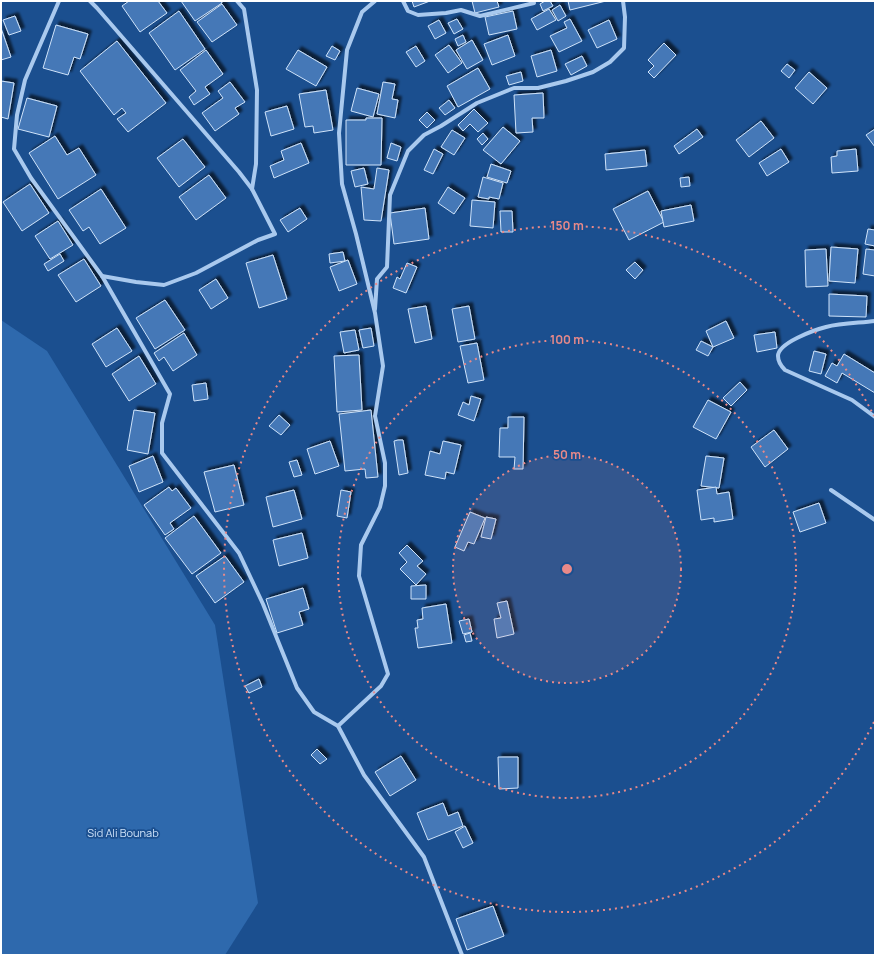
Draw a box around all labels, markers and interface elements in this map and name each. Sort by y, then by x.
text: 150 m [550,217,584,234]
text: 100 m [550,331,584,348]
text: 50 m [553,446,581,463]
centre of rings [560,562,574,576]
park label: Sid Ali Bounab [87,825,159,840]

